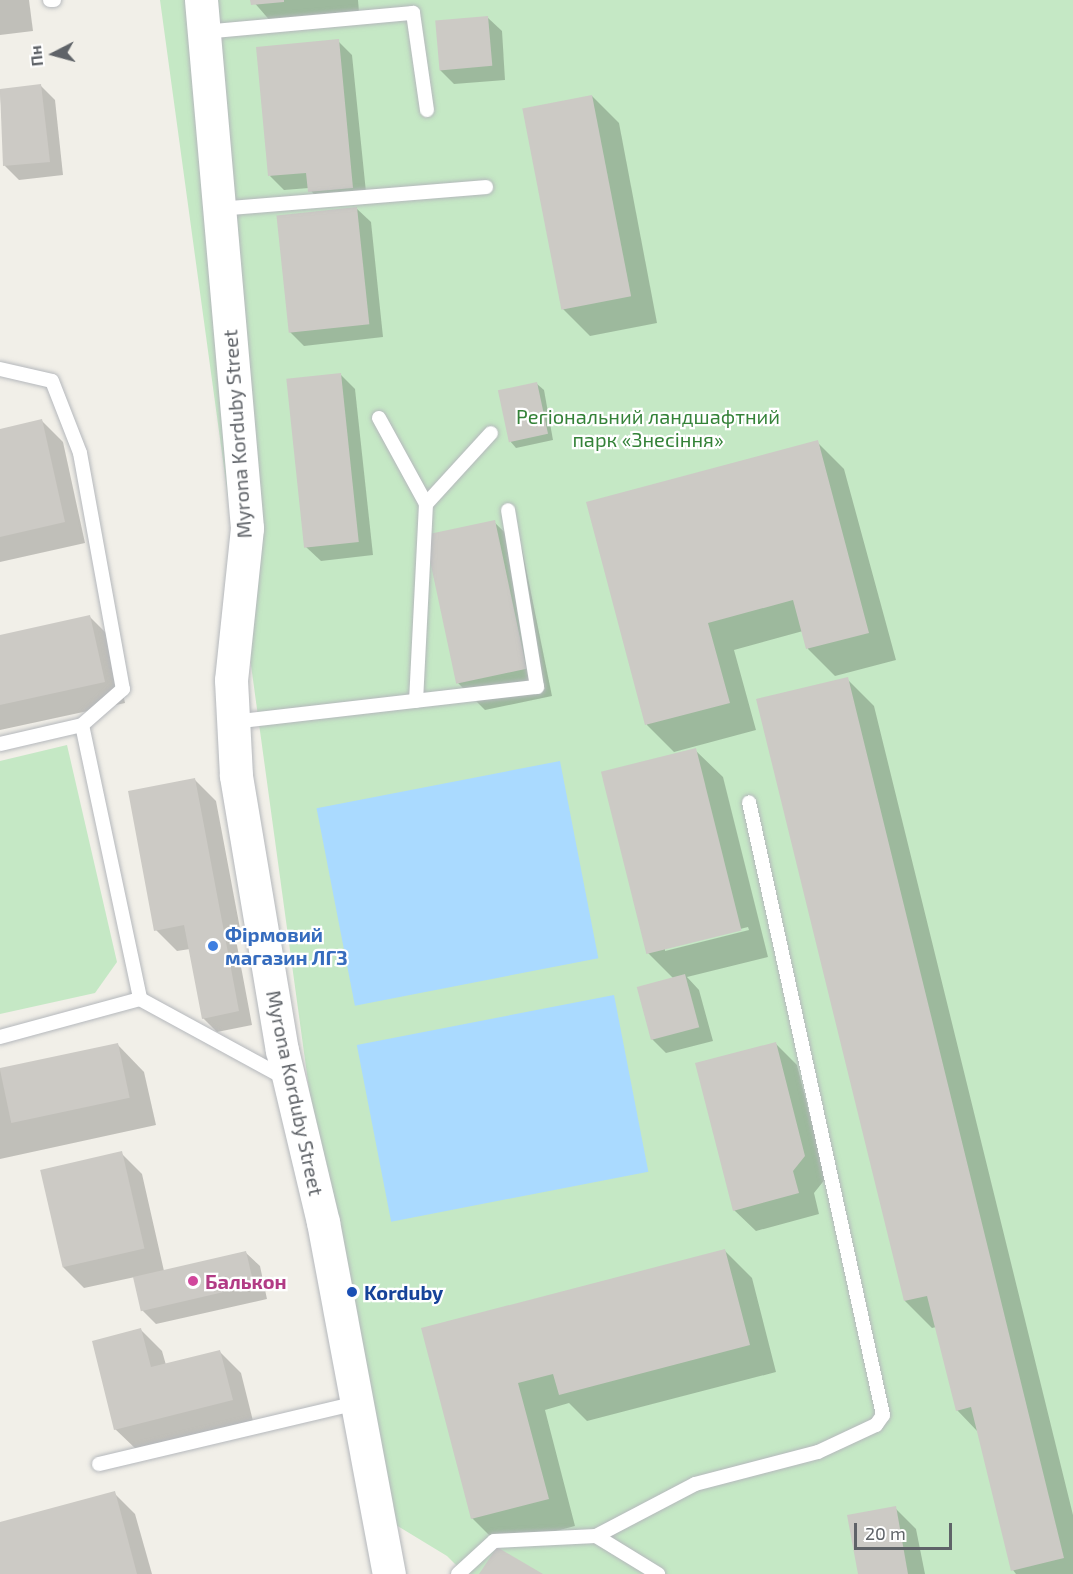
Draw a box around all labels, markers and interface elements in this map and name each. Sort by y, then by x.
north arrow [24,24,84,84]
text: Пн [25,45,46,67]
street label: Myrona Korduby Street [218,329,256,539]
park label: Регіональний ландшафтний парк «Знесіння» [516,405,780,452]
place label: Фірмовий магазин ЛГЗ [225,922,348,969]
marker: Фірмовий магазин ЛГЗ [206,939,220,953]
street label: Myrona Korduby Street [261,988,329,1198]
place label: Балькон [205,1269,287,1293]
marker: Балькон [186,1274,200,1288]
place label: Korduby [364,1280,443,1304]
marker: Korduby [345,1285,359,1299]
scale bar [857,1511,954,1549]
text: 20 m [865,1522,906,1544]

